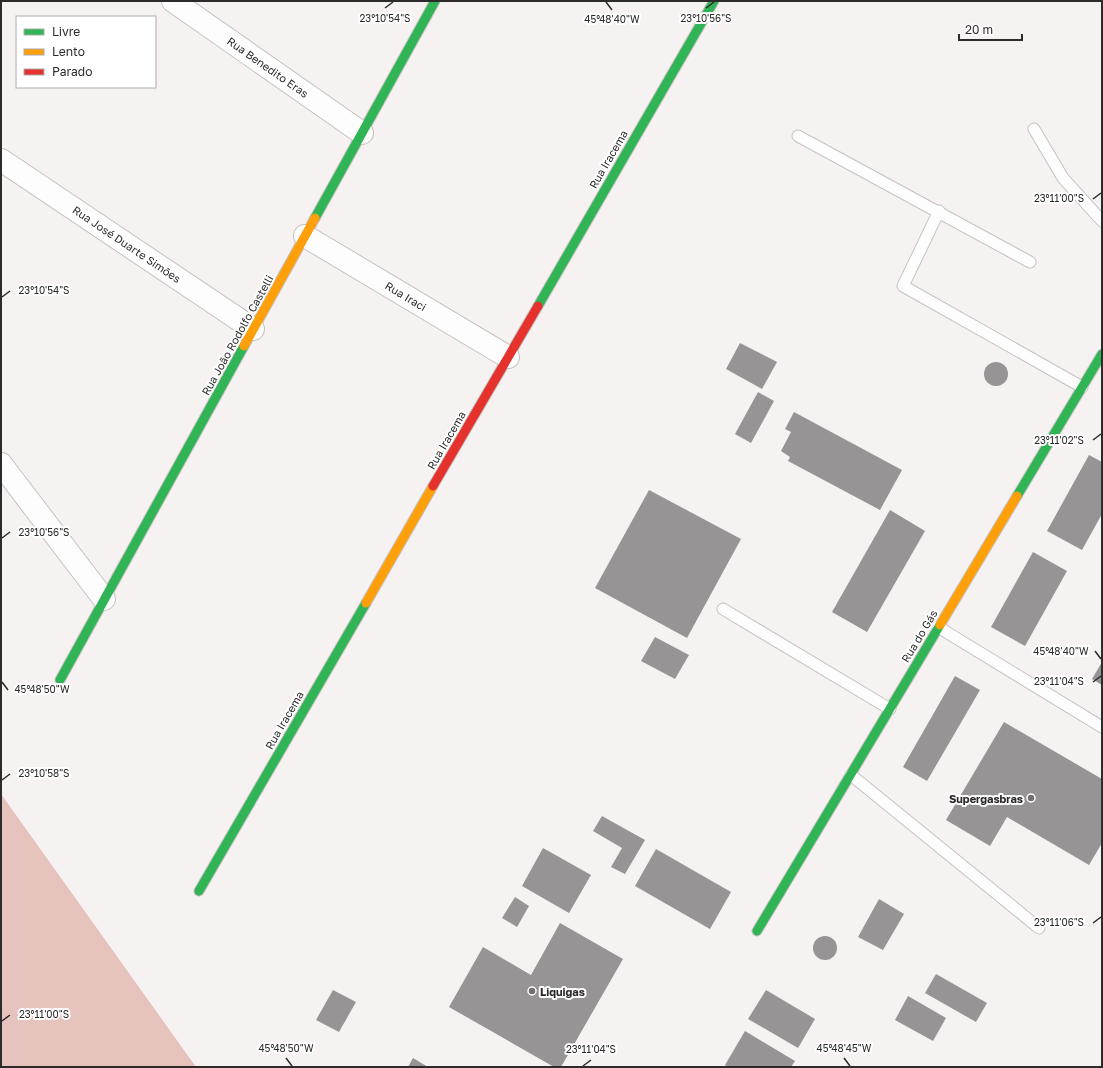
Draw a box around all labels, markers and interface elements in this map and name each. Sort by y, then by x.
text: 23°10'54"S [360,12,411,24]
text: 23°10'56"S [681,12,731,24]
text: 45°48'40"W [584,13,640,25]
legend [16,16,156,88]
scale bar [959,16,1022,42]
text: 20 m [965,22,993,37]
text: Livre [52,24,80,39]
street label: Rua Benedito Eras [225,34,311,100]
text: Lento [52,44,85,59]
text: Parado [52,64,92,79]
street label: Rua Iracema [586,128,630,190]
text: 23°11'00"S [1034,192,1084,204]
street label: Rua José Duarte Simões [70,203,184,285]
street label: Rua João Rodolfo Castelli [199,273,276,397]
street label: Rua Iraci [383,279,429,313]
text: 23°10'54"S [19,284,70,296]
street label: Rua Iracema [424,409,468,471]
text: 23°11'02"S [1034,434,1084,446]
text: 23°10'56"S [19,526,69,538]
street label: Rua do Gás [898,607,940,665]
text: 45°48'40"W [1033,645,1089,657]
text: 23°11'04"S [1034,675,1084,687]
text: 45°48'50"W [15,683,70,695]
street label: Rua Iracema [262,689,306,751]
text: 23°10'58"S [19,767,70,779]
place label: Supergasbras [949,792,1023,805]
marker: Supergasbras [1026,793,1036,803]
text: 23°11'06"S [1034,916,1084,928]
place label: Liquigas [540,985,585,998]
marker: Liquigas [527,986,537,996]
text: 23°11'00"S [19,1008,69,1020]
text: 45°48'50"W [259,1042,314,1054]
text: 45°48'45"W [817,1042,872,1054]
text: 23°11'04"S [566,1043,616,1055]

